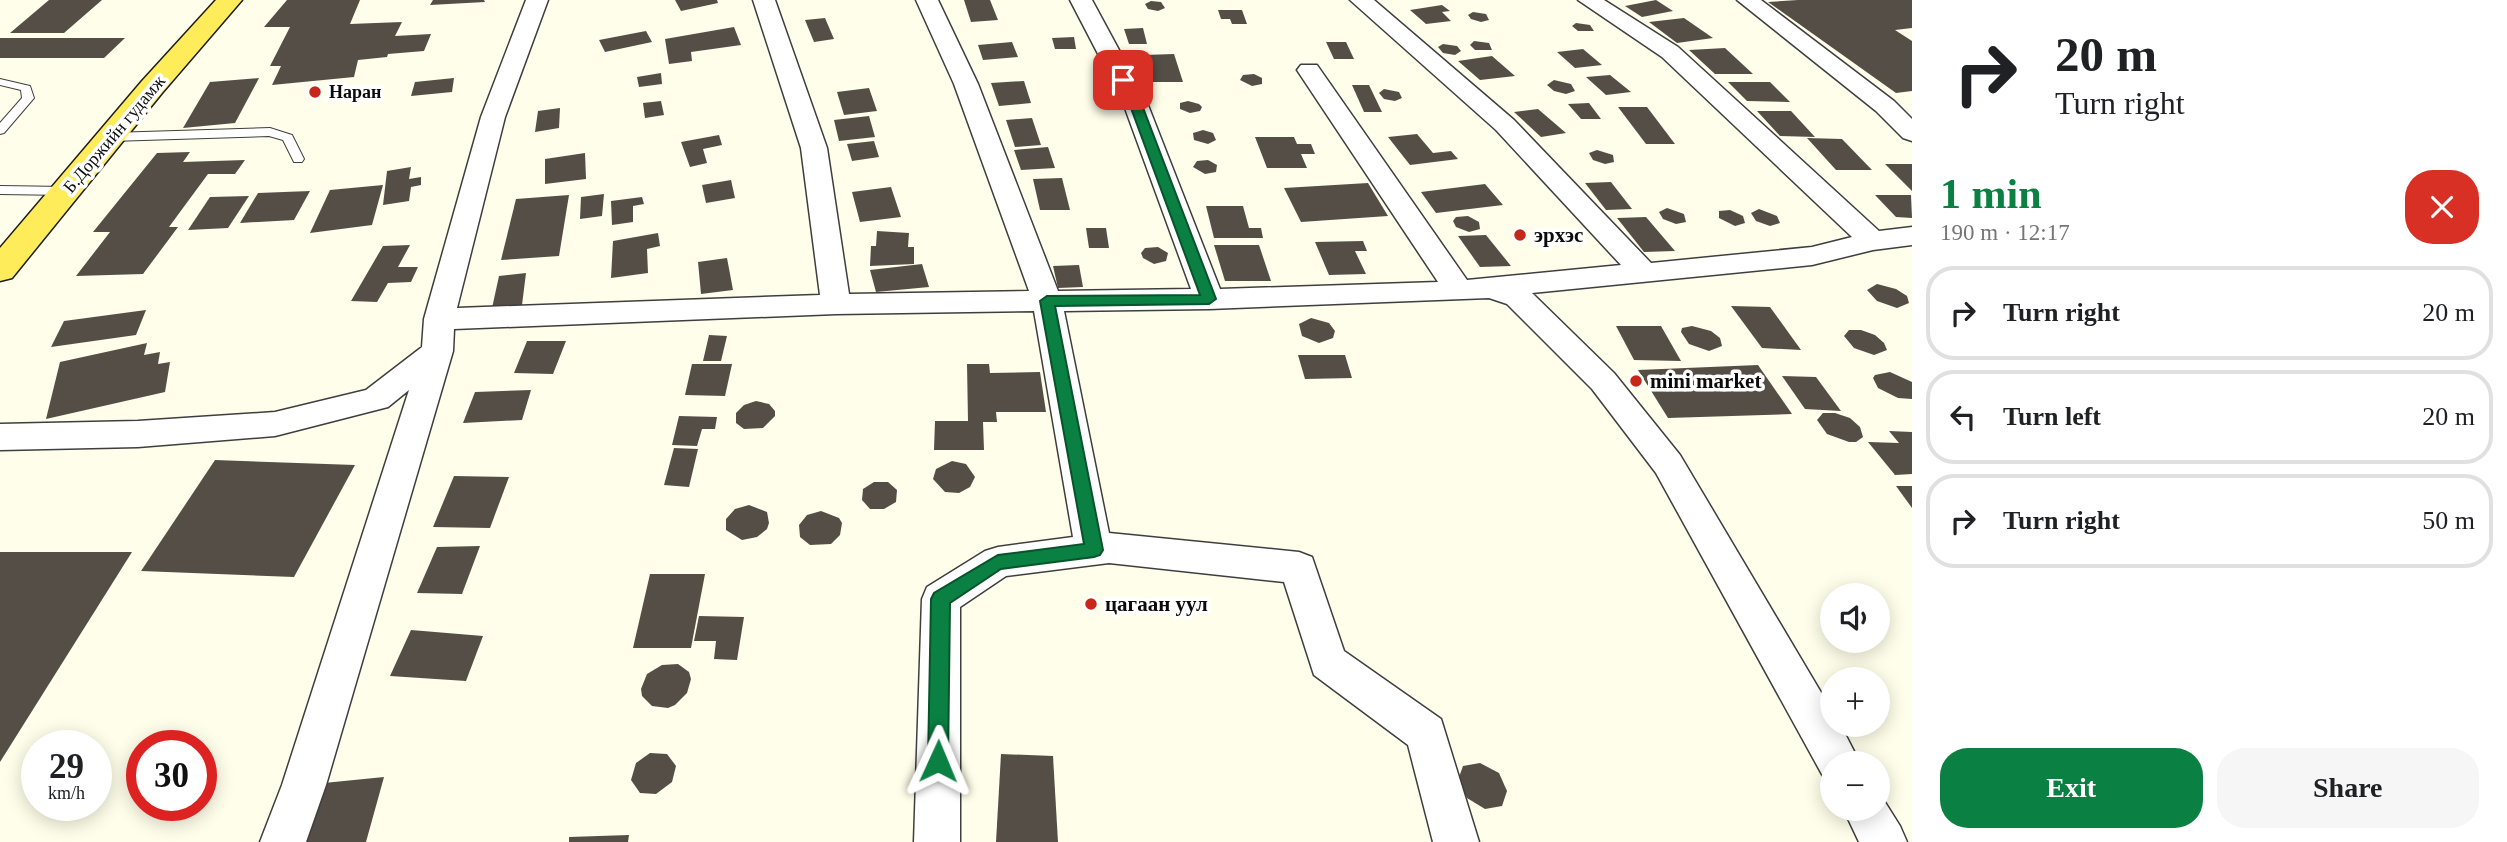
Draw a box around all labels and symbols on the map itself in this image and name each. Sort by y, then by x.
pin [1093,50,1153,110]
street label: Б.Доржийн гудамж [59,71,169,197]
place label: Наран [329,82,381,102]
marker: Наран [307,84,323,100]
place label: эрхэс [1534,223,1583,247]
marker: эрхэс [1512,227,1528,243]
place label: mini market [1650,369,1761,393]
marker: mini market [1628,373,1644,389]
place label: цагаан уул [1105,592,1208,616]
marker: цагаан уул [1083,596,1099,612]
position arrow [901,724,975,798]
speed limit sign: 30 [126,730,217,821]

